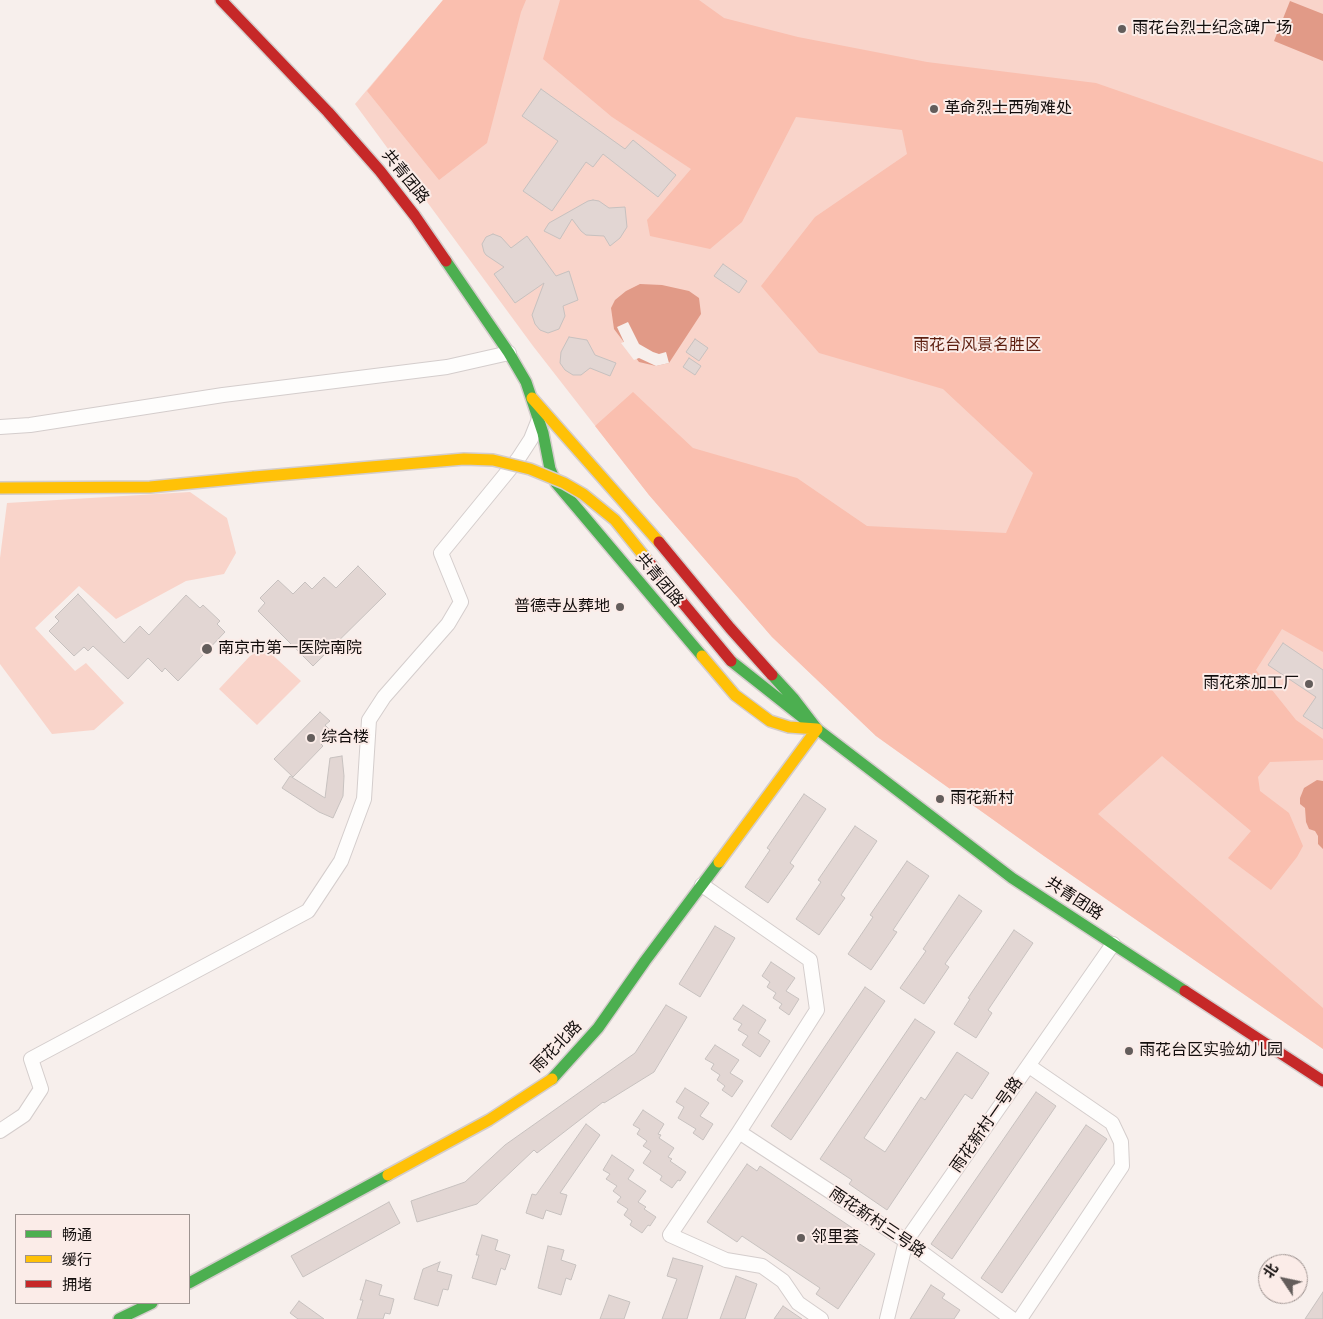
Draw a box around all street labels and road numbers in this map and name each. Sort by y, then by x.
street label: 共青团路 [377,146,433,208]
street label: 共青团路 [631,549,687,611]
street label: 共青团路 [1042,874,1106,924]
street label: 雨花北路 [528,1017,586,1077]
street label: 雨花新村一号路 [947,1074,1027,1176]
street label: 雨花新村三号路 [825,1184,929,1262]

